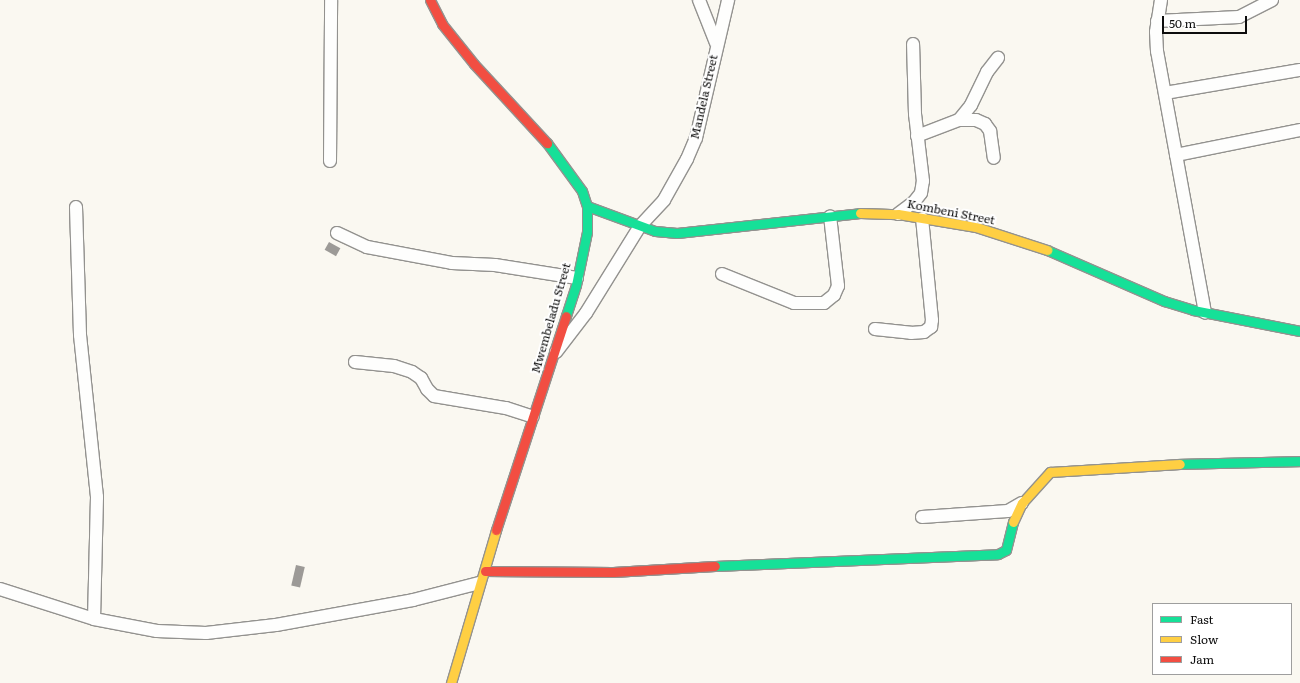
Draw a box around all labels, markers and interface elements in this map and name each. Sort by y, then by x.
scale bar [1164,8,1249,34]
text: 50 m [1169,14,1196,32]
street label: Mandela Street [687,53,721,141]
street label: Kombeni Street [906,196,996,228]
street label: Mwembeladu Street [528,261,574,375]
legend [1152,603,1292,675]
text: Fast [1190,610,1213,628]
text: Slow [1190,630,1218,648]
text: Jam [1190,650,1214,668]

